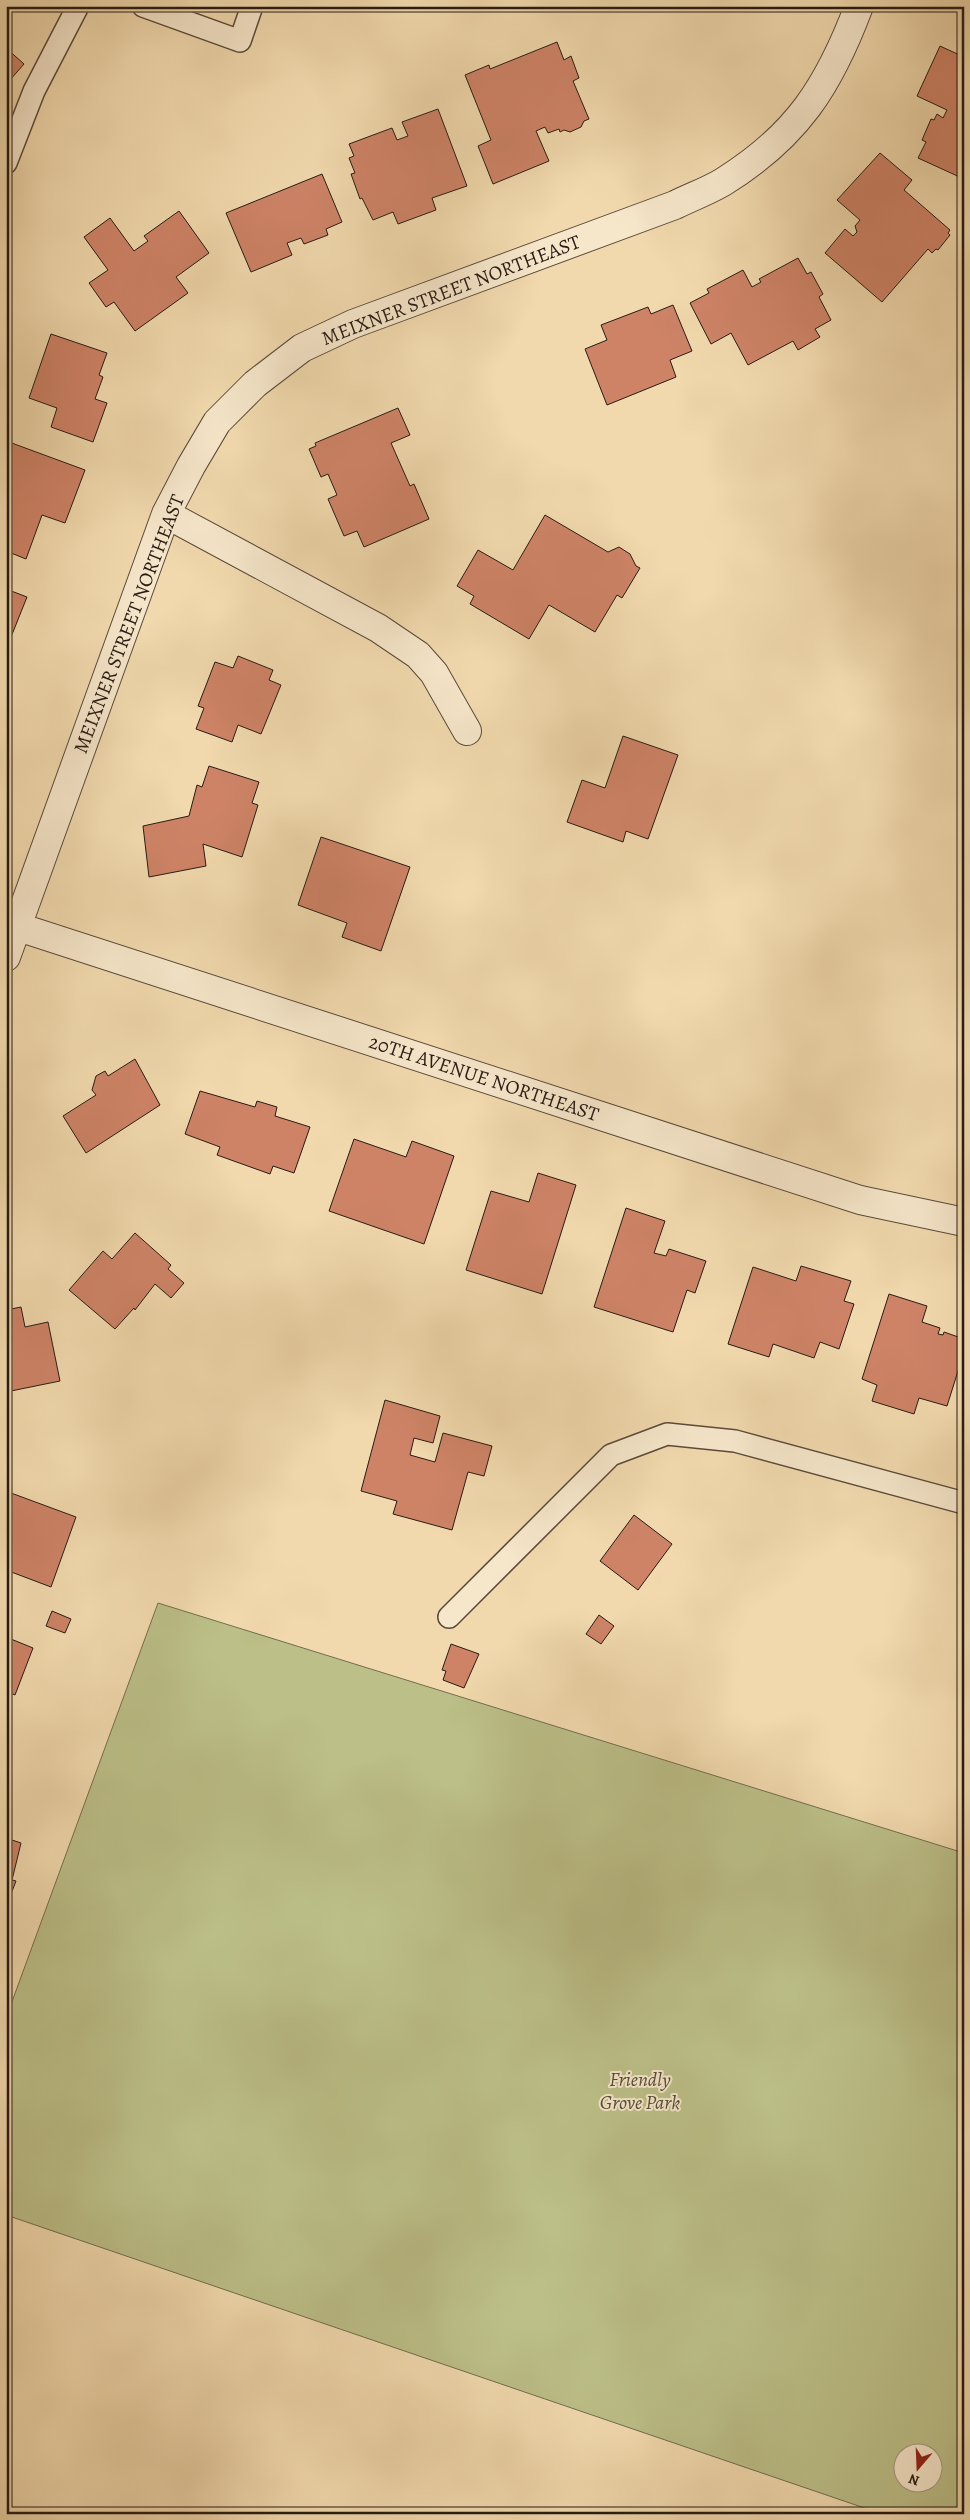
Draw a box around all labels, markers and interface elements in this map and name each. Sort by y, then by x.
street label: MEIXNER STREET NORTHEAST [318,228,584,352]
street label: MEIXNER STREET NORTHEAST [67,491,191,757]
street label: 20TH AVENUE NORTHEAST [366,1028,602,1128]
park label: Friendly Grove Park [600,2066,680,2116]
north arrow [892,2442,942,2492]
text: N [906,2469,922,2490]

